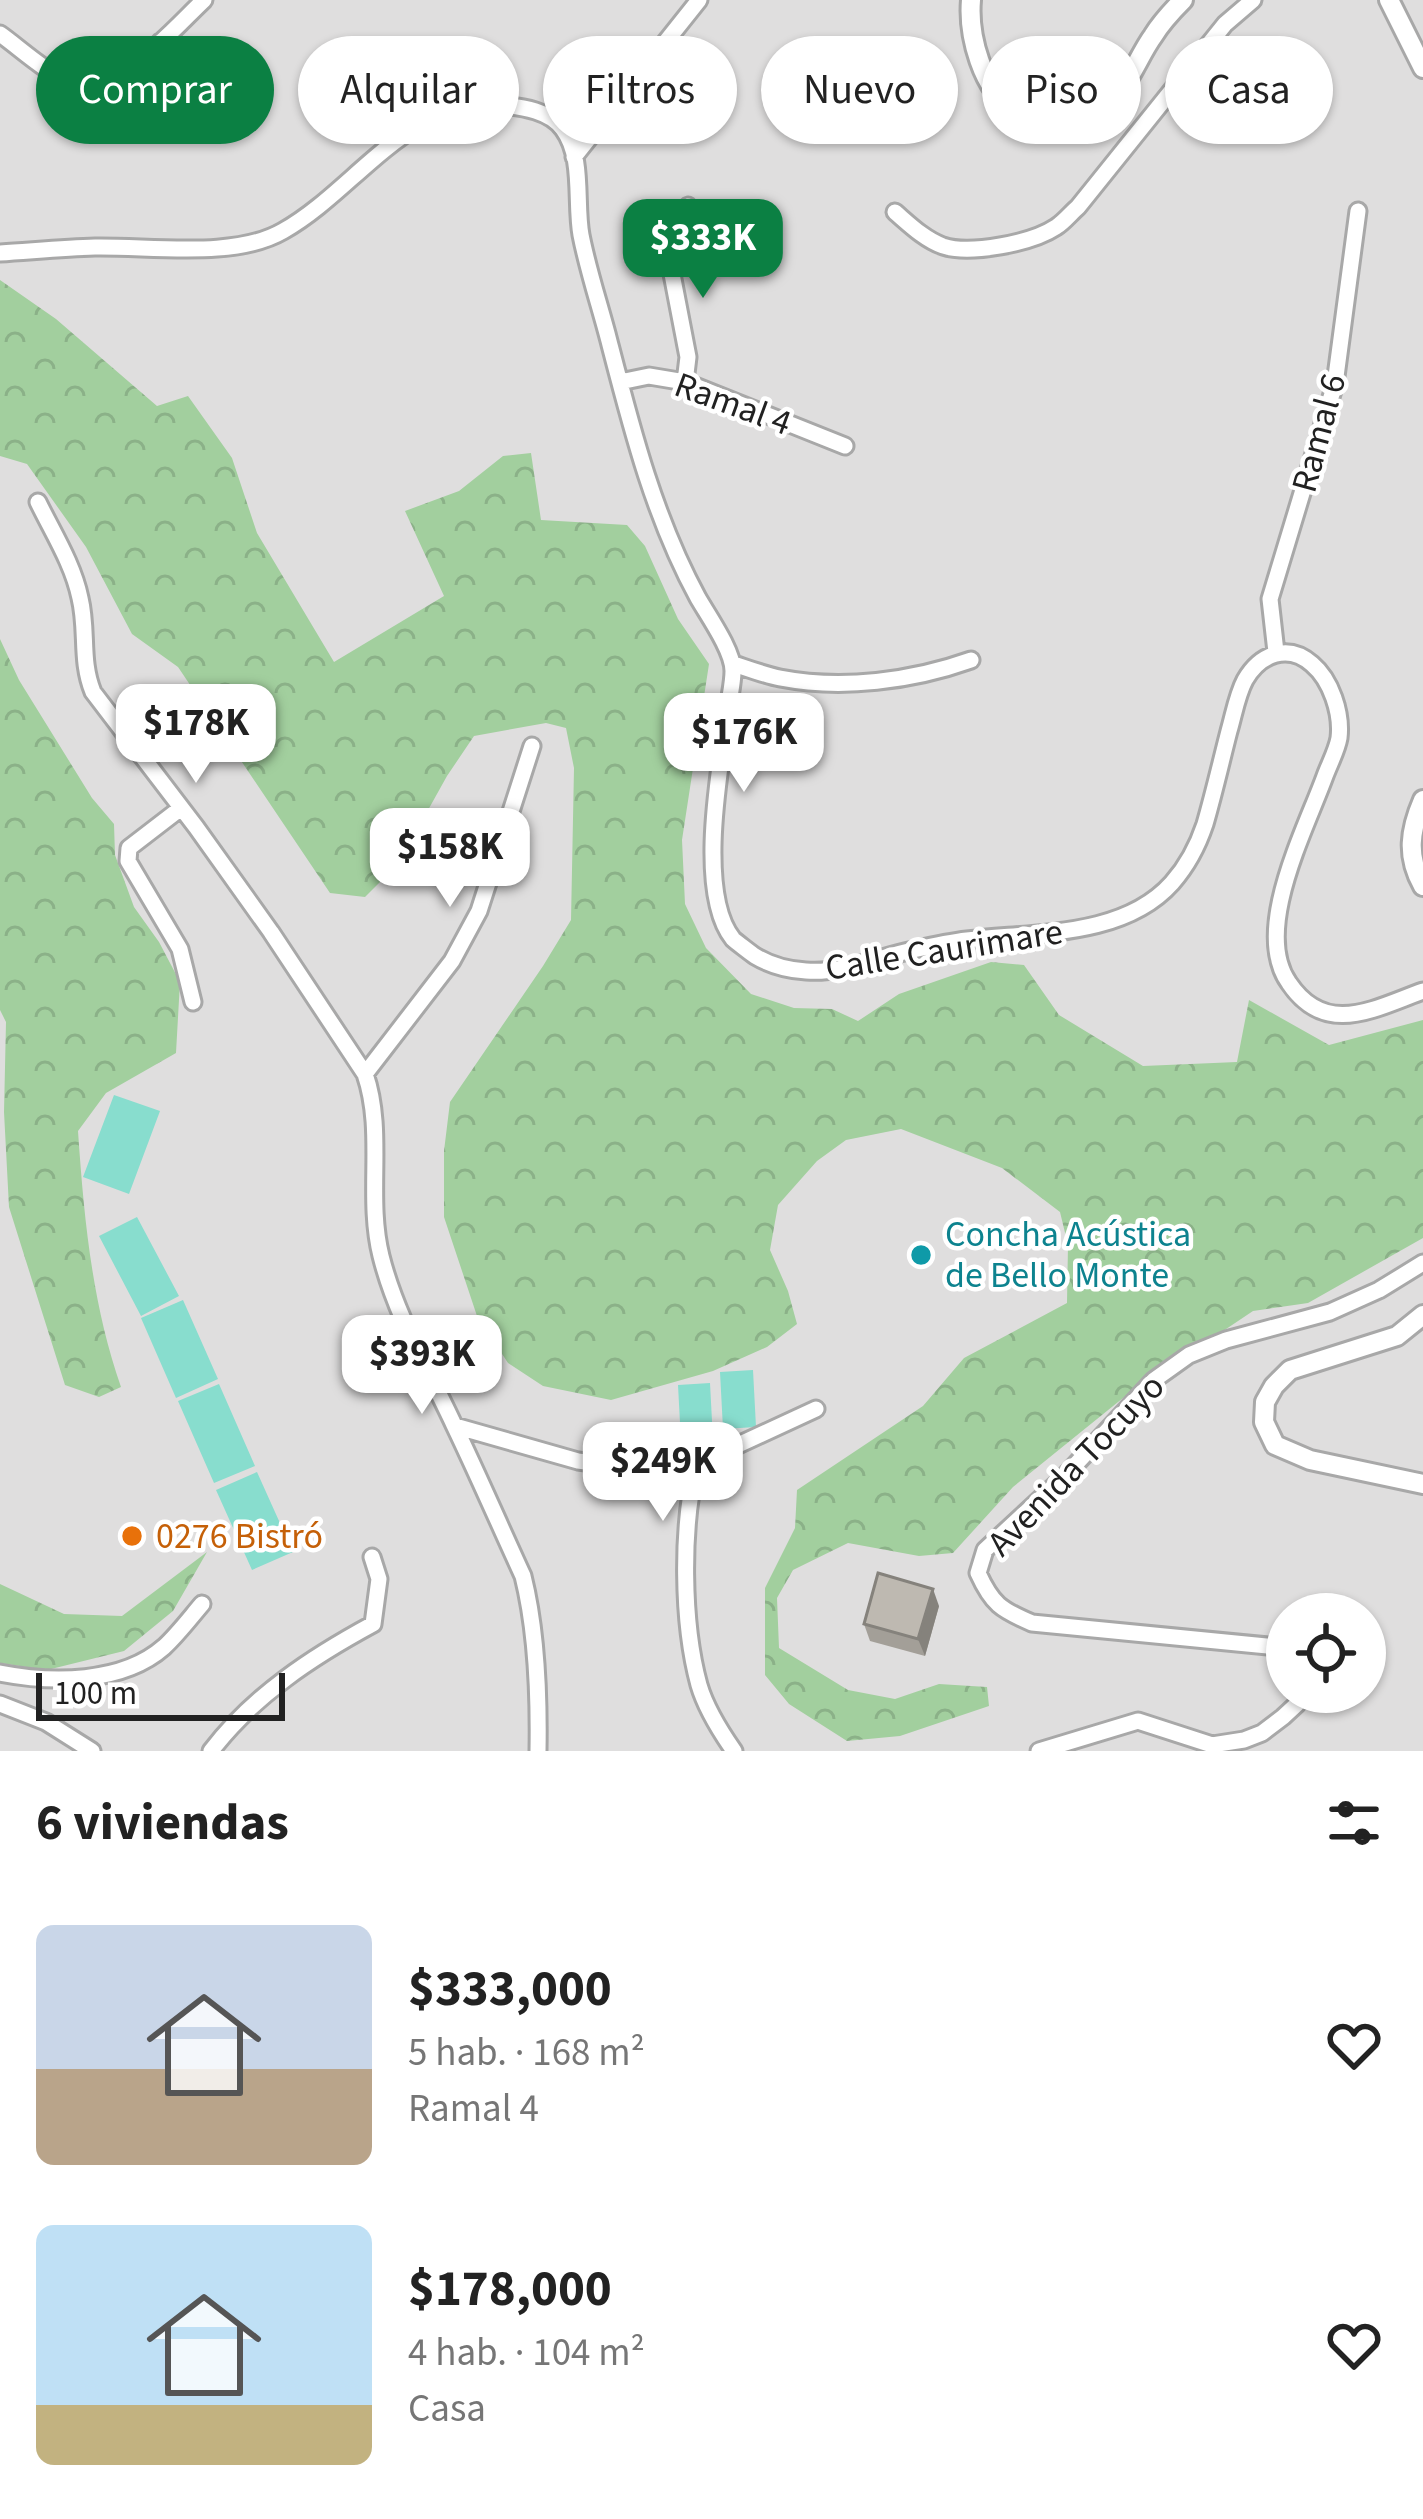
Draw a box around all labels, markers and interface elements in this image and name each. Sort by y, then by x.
chip: Comprar [36,36,274,144]
chip: Alquilar [298,36,519,144]
chip: Filtros [543,36,737,144]
chip: Nuevo [761,36,958,144]
chip: Piso [982,36,1141,144]
chip: Casa [1165,36,1333,144]
pin: $333K [619,199,787,301]
text: $333K [650,210,756,266]
street label: Ramal 4 [668,359,798,449]
street label: Ramal 6 [1279,368,1359,498]
pin: $178K [112,684,280,786]
pin: $176K [660,693,828,795]
text: $178K [143,695,249,751]
text: $176K [691,704,797,760]
pin: $158K [366,808,534,910]
text: $158K [397,819,503,875]
street label: Calle Caurimare [822,906,1066,994]
place label: Concha Acústica de Bello Monte [945,1209,1191,1301]
marker: Concha Acústica de Bello Monte [908,1242,934,1268]
pin: $393K [338,1315,506,1417]
text: $393K [369,1326,475,1382]
street label: Avenida Tocuyo [976,1362,1176,1568]
pin: $249K [579,1422,747,1524]
text: $249K [610,1433,716,1489]
place label: 0276 Bistró [156,1511,323,1562]
marker: 0276 Bistró [119,1523,145,1549]
map controls [1266,1593,1386,1713]
button: locate [1266,1593,1386,1713]
scale bar [36,1667,285,1720]
text: 100 m [54,1670,137,1717]
text: 6 viviendas [36,1787,289,1859]
icon: filters [1321,1790,1387,1856]
text: $333,000 [408,1953,612,2025]
icon: home [132,1973,276,2117]
icon: heart [1321,2012,1387,2078]
text: 5 hab. · 168 m² [408,2025,645,2081]
text: Ramal 4 [408,2081,539,2137]
text: $178,000 [408,2253,612,2325]
icon: home [132,2273,276,2417]
icon: heart [1321,2312,1387,2378]
text: 4 hab. · 104 m² [408,2325,645,2381]
text: Casa [408,2381,486,2437]

